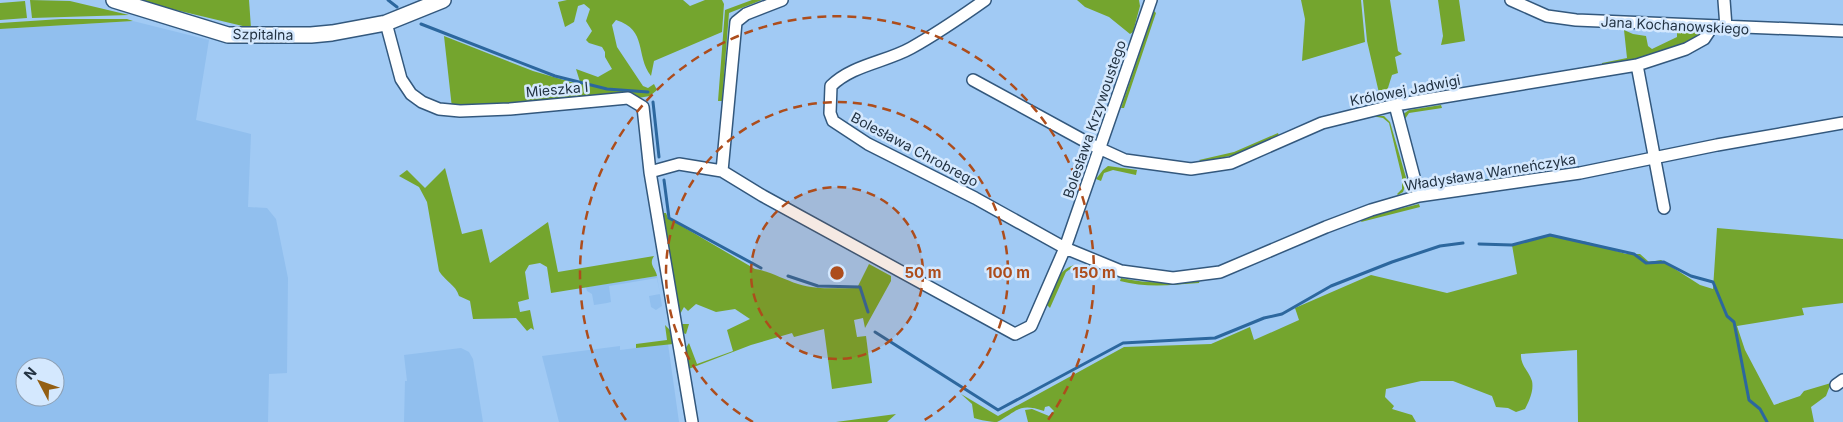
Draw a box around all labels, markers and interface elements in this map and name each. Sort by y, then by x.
street label: Jana Kochanowskiego [1600,13,1750,37]
street label: Szpitalna [232,25,294,43]
street label: Bolesława Krzywoustego [1059,38,1129,200]
street label: Królowej Jadwigi [1348,71,1462,109]
street label: Mieszka I [525,78,589,100]
street label: Bolesława Chrobrego [848,108,982,190]
street label: Władysława Warneńczyka [1403,150,1577,194]
text: 50 m [905,263,941,282]
text: 100 m [986,263,1030,282]
text: 150 m [1072,263,1116,282]
centre of rings [828,264,846,282]
north arrow [15,357,65,407]
text: N [20,364,40,383]

